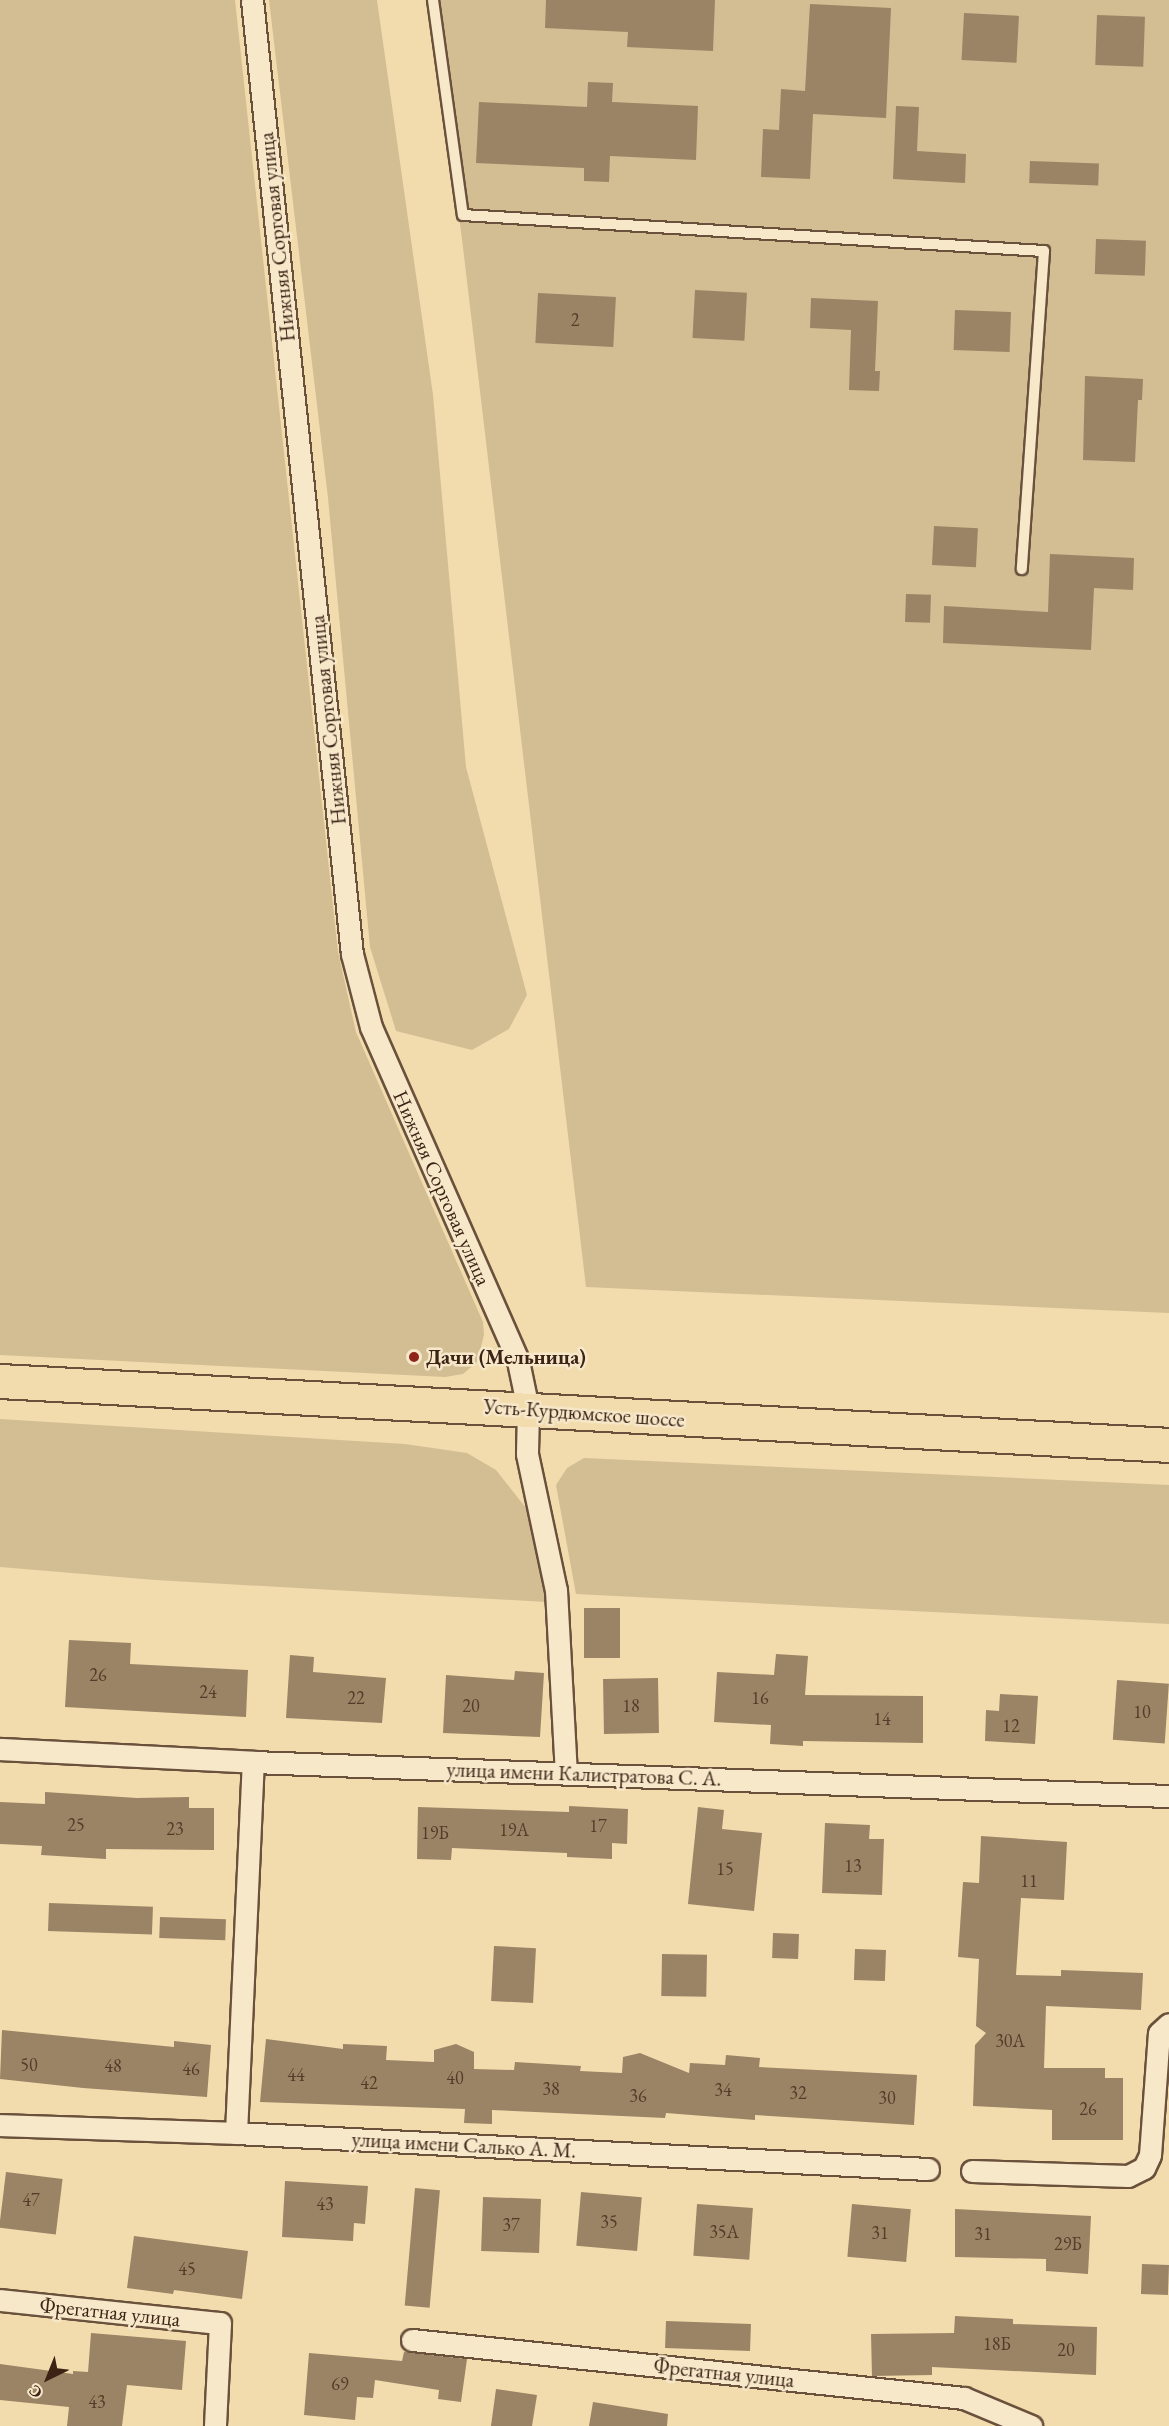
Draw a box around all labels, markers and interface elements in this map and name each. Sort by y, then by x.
street label: Нижняя Сорговая улица [253,131,301,343]
house number: 2 [571,309,579,331]
street label: Нижняя Сорговая улица [304,614,352,826]
street label: Нижняя Сорговая улица [388,1087,496,1289]
place label: Дачи (Мельница) [426,1344,586,1370]
marker: Дачи (Мельница) [407,1350,421,1364]
street label: Усть-Курдюмское шоссе [483,1393,685,1433]
house number: 26 [89,1664,107,1686]
house number: 24 [199,1681,217,1703]
house number: 22 [347,1687,365,1709]
house number: 16 [751,1687,769,1709]
house number: 20 [462,1695,480,1717]
house number: 18 [622,1695,640,1717]
house number: 10 [1133,1701,1151,1723]
house number: 14 [873,1708,891,1730]
house number: 12 [1002,1715,1020,1737]
street label: улица имени Калистратова С. А. [446,1757,722,1791]
house number: 25 [67,1814,85,1836]
house number: 17 [589,1815,607,1837]
house number: 23 [166,1818,184,1840]
house number: 19А [499,1819,529,1841]
house number: 19Б [421,1822,449,1844]
house number: 13 [844,1855,862,1877]
house number: 15 [716,1858,734,1880]
house number: 11 [1020,1870,1038,1892]
house number: 30А [995,2030,1025,2052]
house number: 50 [20,2054,38,2076]
house number: 48 [104,2055,122,2077]
house number: 46 [182,2058,200,2080]
house number: 44 [287,2064,305,2086]
house number: 40 [446,2067,464,2089]
house number: 42 [360,2072,378,2094]
house number: 38 [542,2078,560,2100]
house number: 34 [714,2079,732,2101]
house number: 32 [789,2082,807,2104]
house number: 36 [629,2085,647,2107]
house number: 30 [878,2087,896,2109]
house number: 26 [1079,2098,1097,2120]
street label: улица имени Салько А. М. [351,2127,577,2163]
house number: 47 [22,2189,40,2211]
house number: 43 [316,2193,334,2215]
house number: 35 [600,2211,618,2233]
house number: 37 [502,2214,520,2236]
house number: 35А [709,2221,739,2243]
house number: 31 [871,2222,889,2244]
house number: 31 [974,2223,992,2245]
house number: 29Б [1054,2233,1082,2255]
house number: 45 [178,2258,196,2280]
street label: Фрегатная улица [38,2292,182,2332]
house number: 18Б [983,2333,1011,2355]
house number: 20 [1057,2339,1075,2361]
north arrow [18,2348,78,2408]
street label: Фрегатная улица [652,2353,796,2393]
house number: 69 [331,2373,349,2395]
text: С [24,2380,47,2403]
house number: 43 [88,2391,106,2413]

